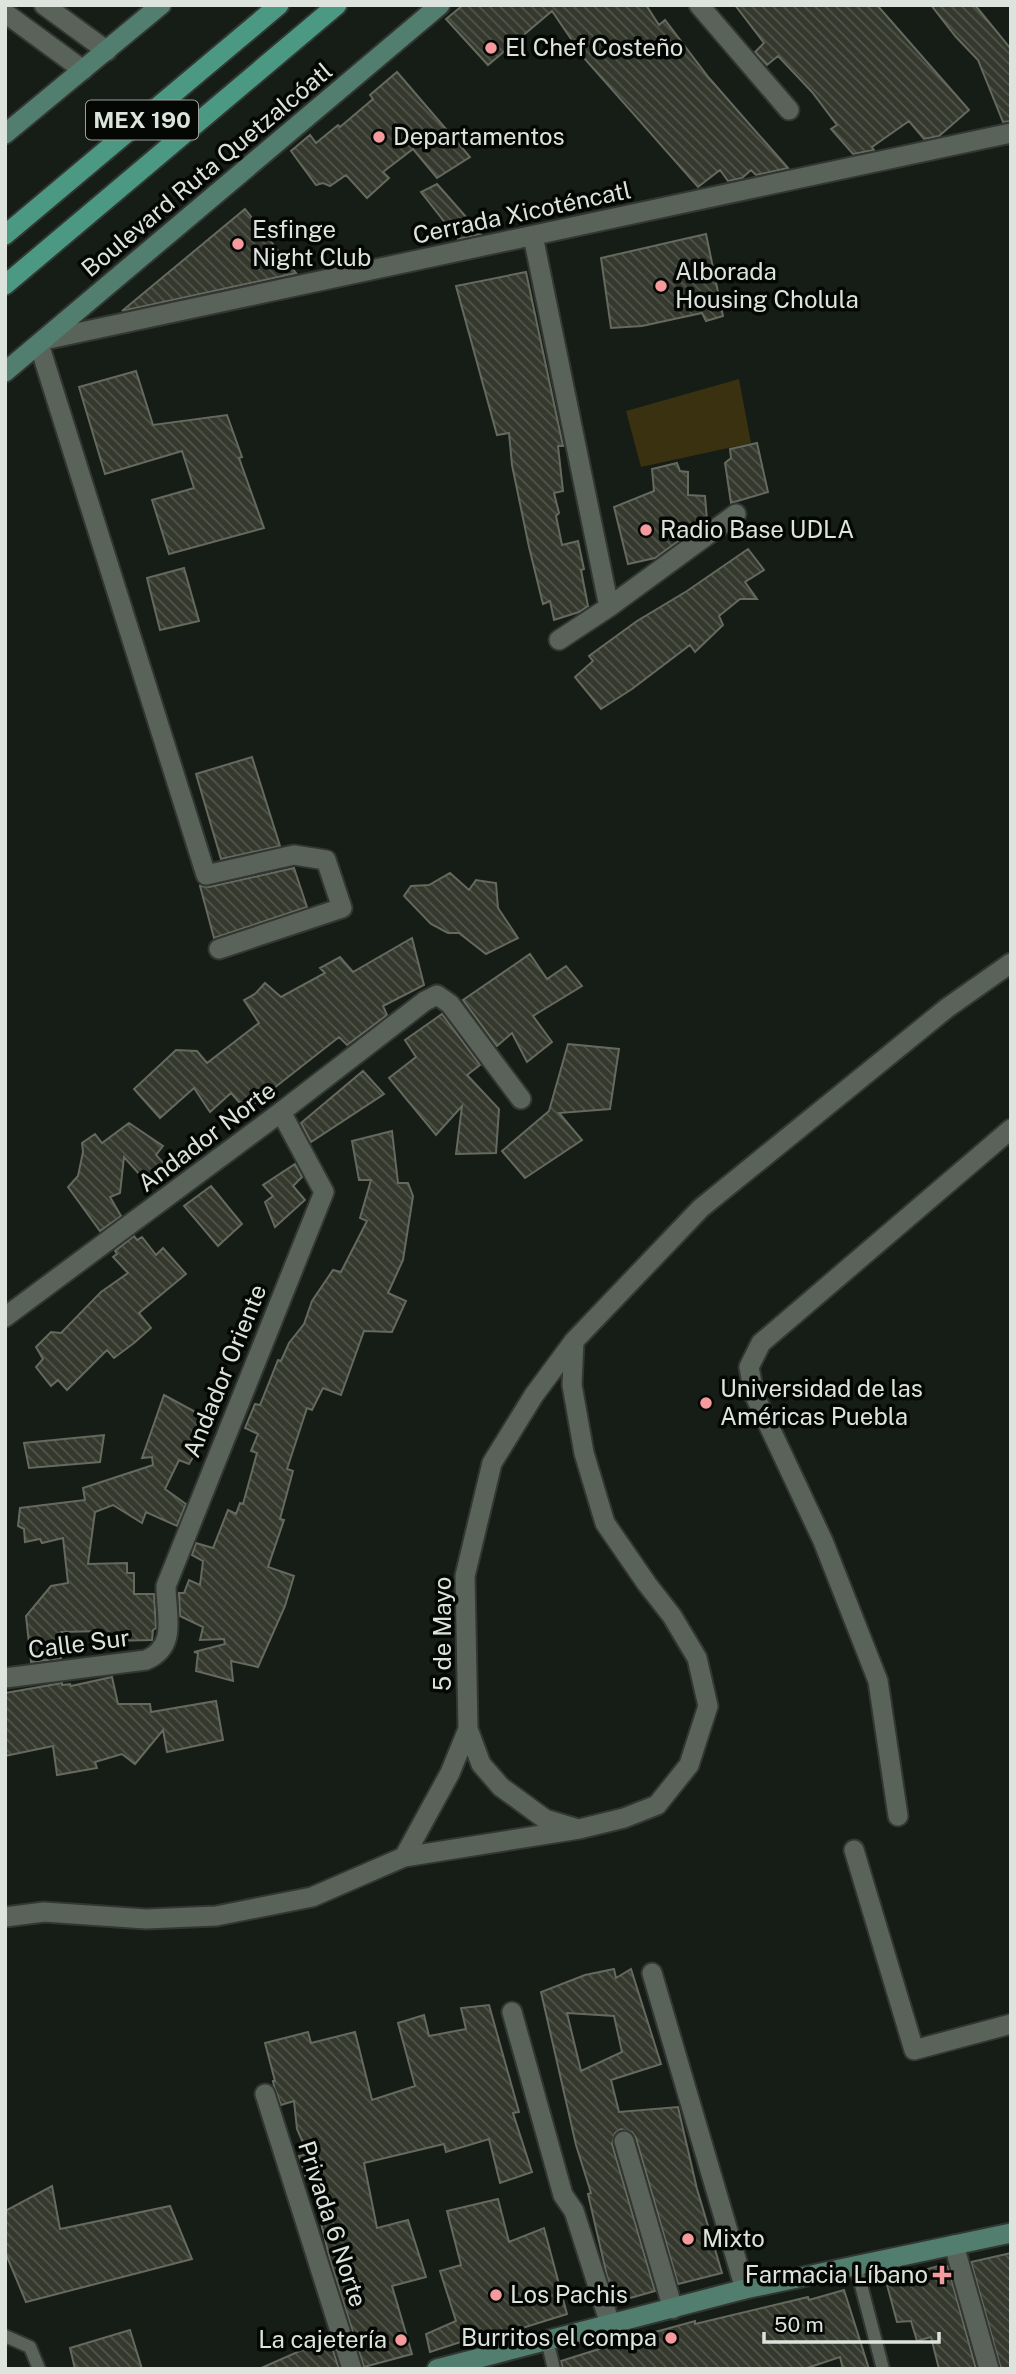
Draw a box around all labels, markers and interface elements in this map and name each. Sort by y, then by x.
place label: El Chef Costeño [505,33,683,61]
marker: El Chef Costeño [483,40,499,56]
street label: Boulevard Ruta Quetzalcóatl [76,56,337,282]
road number: MEX 190 [86,100,198,140]
place label: Departamentos [393,122,565,150]
marker: Departamentos [371,129,387,145]
street label: Cerrada Xicoténcatl [410,175,633,249]
place label: Esfinge Night Club [252,215,371,271]
marker: Esfinge Night Club [230,236,246,252]
place label: Alborada Housing Cholula [675,257,859,313]
marker: Alborada Housing Cholula [653,278,669,294]
place label: Radio Base UDLA [660,515,854,543]
marker: Radio Base UDLA [638,522,654,538]
street label: Andador Norte [132,1075,281,1197]
street label: Andador Oriente [177,1280,271,1461]
place label: Universidad de las Américas Puebla [720,1374,923,1430]
marker: Universidad de las Américas Puebla [698,1395,714,1411]
street label: 5 de Mayo [428,1577,456,1691]
street label: Calle Sur [27,1623,131,1663]
street label: Privada 6 Norte [293,2137,373,2310]
place label: Mixto [702,2224,765,2252]
marker: Mixto [680,2231,696,2247]
place label: Farmacia Líbano [745,2260,928,2288]
marker: Farmacia Líbano [934,2267,950,2283]
place label: Los Pachis [510,2280,628,2308]
marker: Los Pachis [488,2287,504,2303]
scale bar [764,2300,939,2344]
text: 50 m [774,2312,824,2337]
place label: Burritos el compa [461,2323,657,2351]
place label: La cajetería [258,2325,387,2353]
marker: Burritos el compa [663,2330,679,2346]
marker: La cajetería [393,2332,409,2348]

